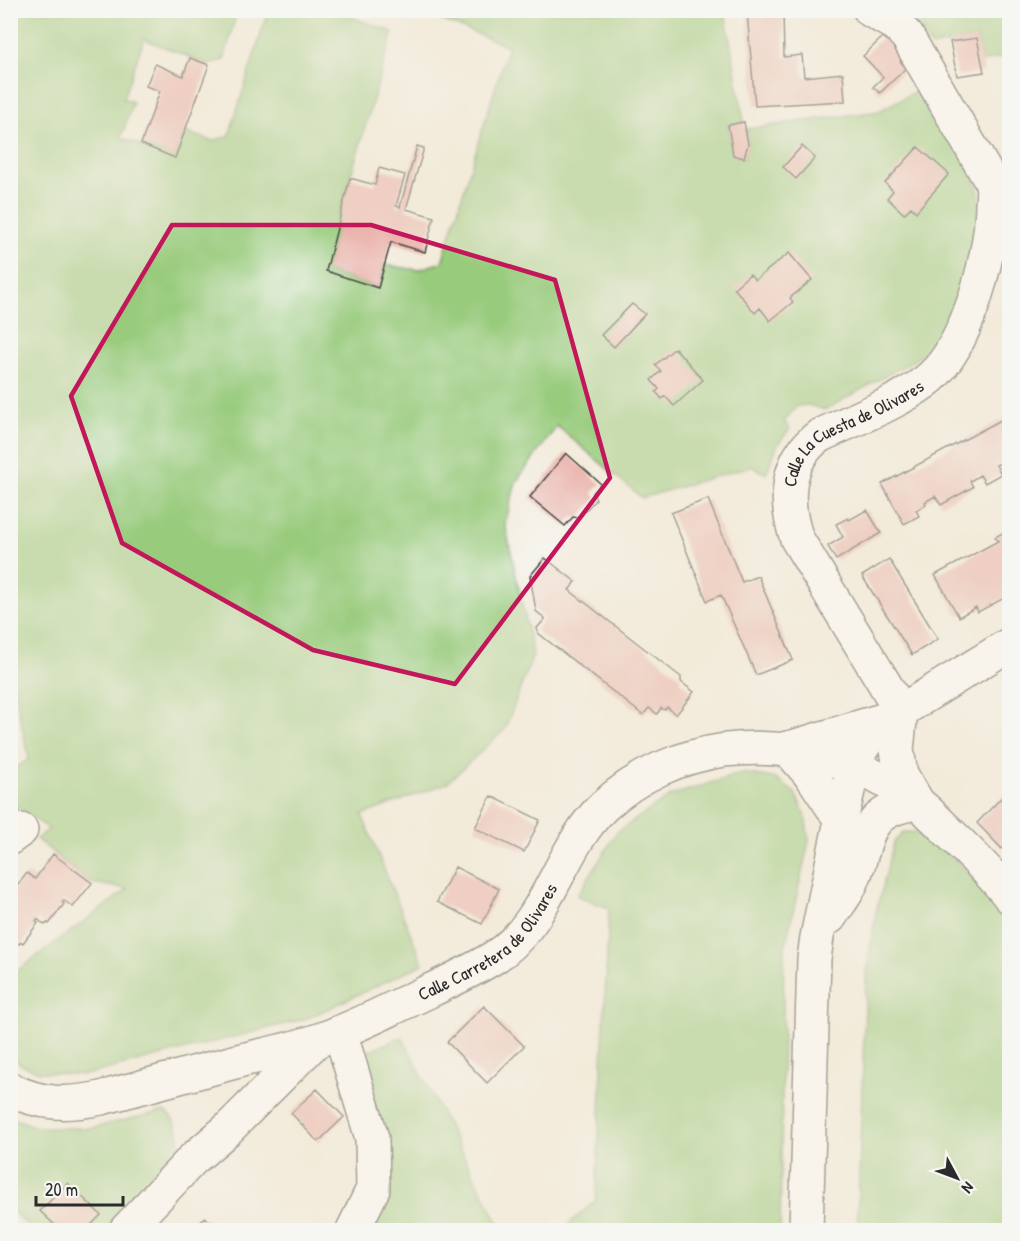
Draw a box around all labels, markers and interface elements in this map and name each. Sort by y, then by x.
street label: Calle La Cuesta de Olivares [777,374,929,488]
street label: Calle Carretera de Olivares [414,879,563,1007]
north arrow [927,1148,987,1208]
scale bar [36,1169,123,1207]
text: 20 m [45,1177,78,1202]
text: N [957,1177,979,1199]

